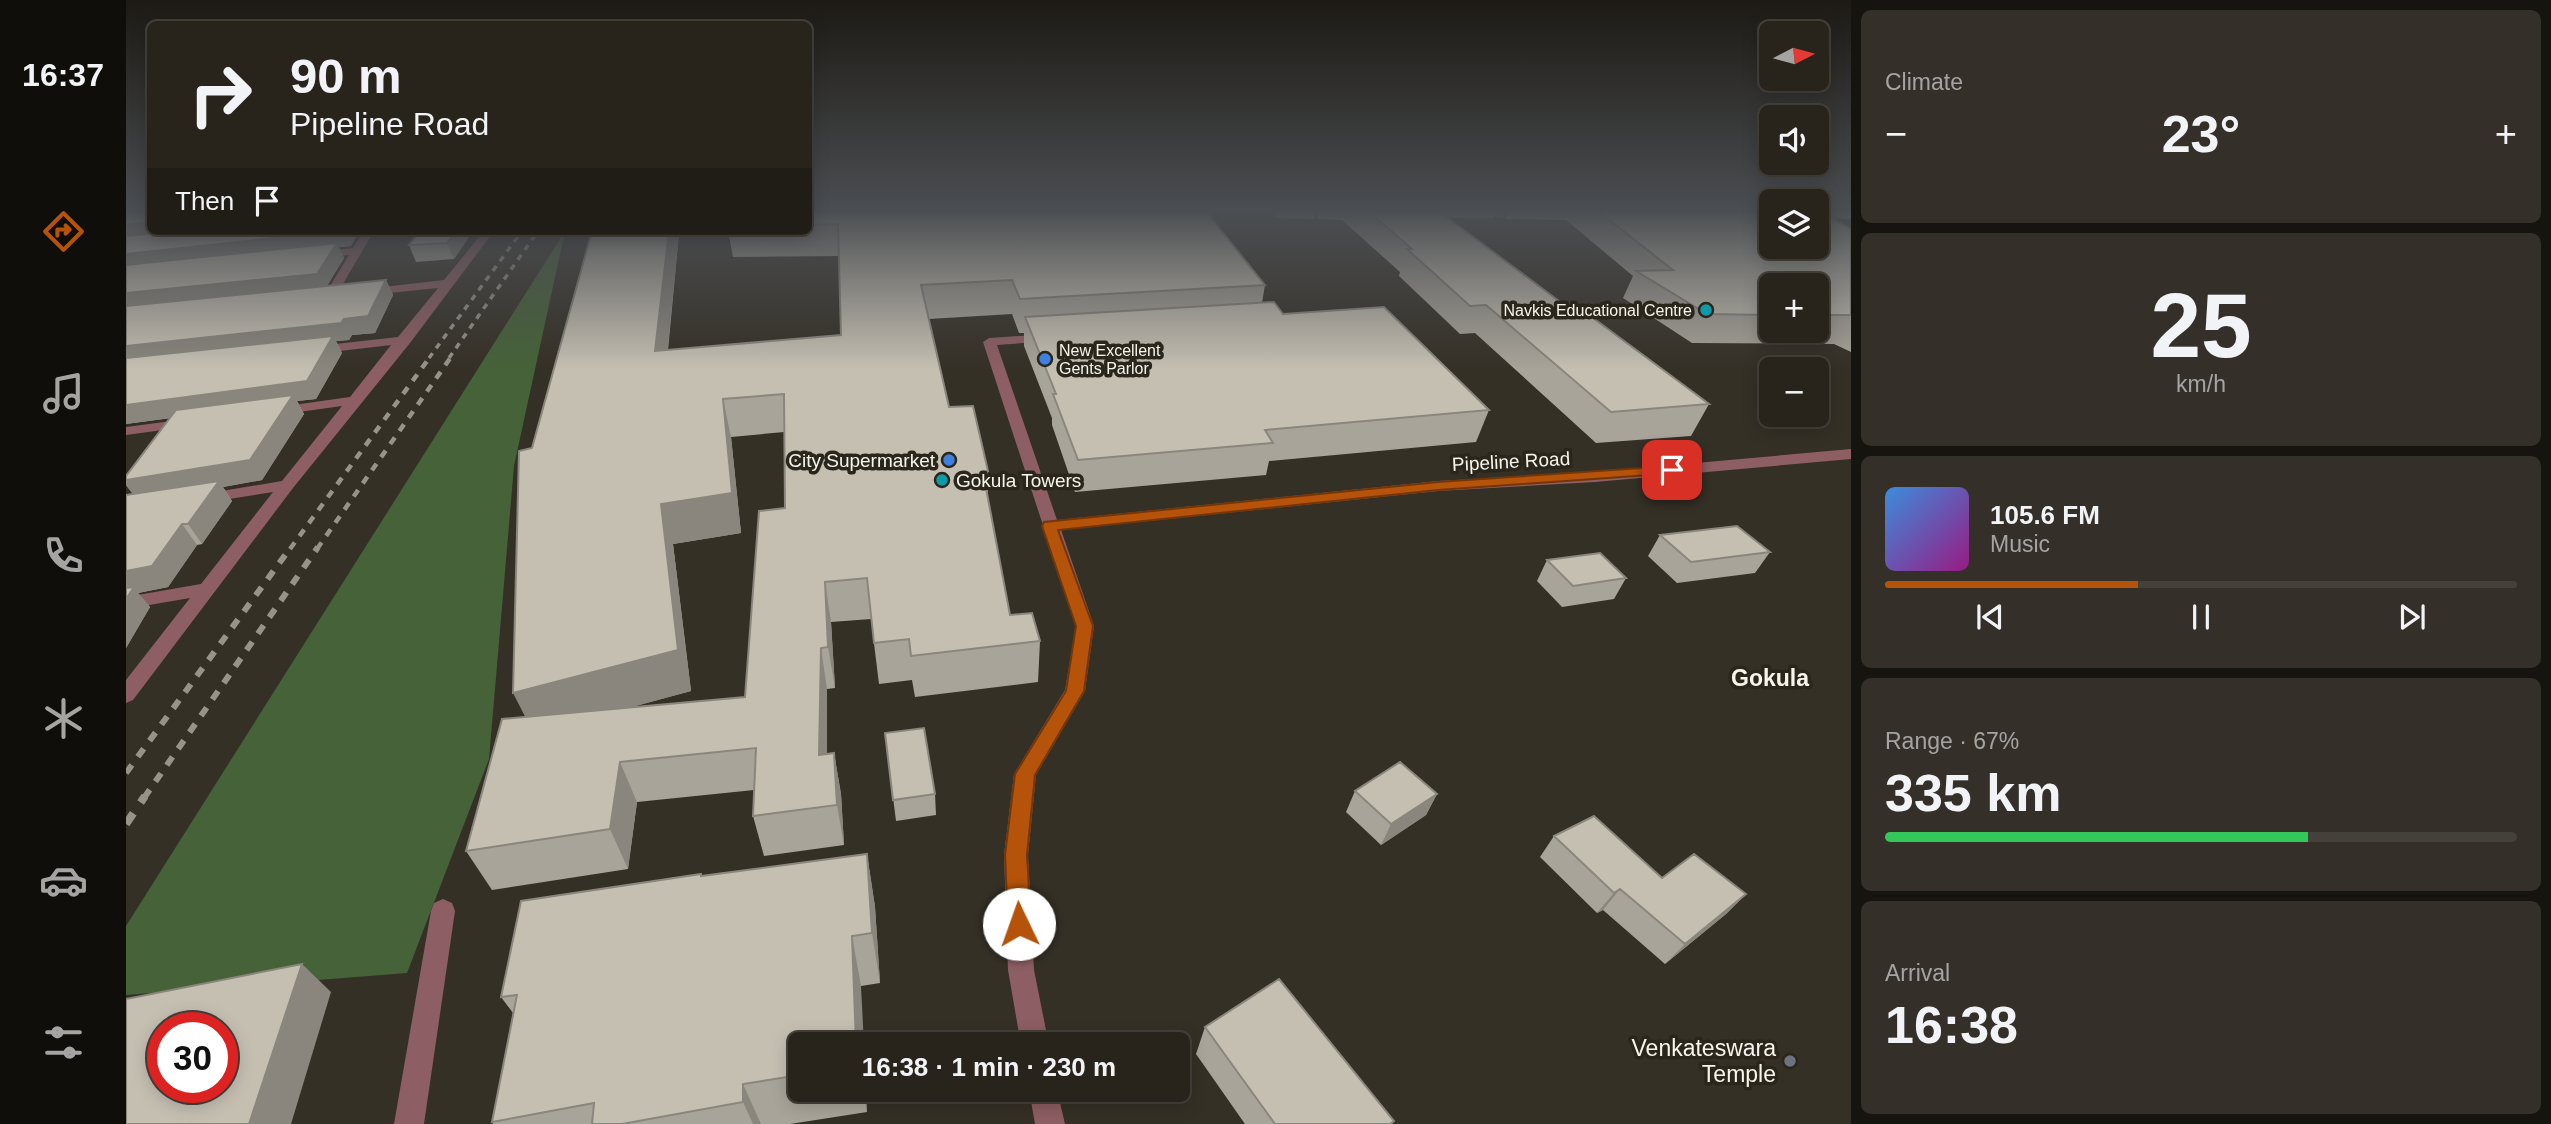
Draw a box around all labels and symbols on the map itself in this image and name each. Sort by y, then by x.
north arrow [1759,21,1829,91]
place label: Navkis Educational Centre [1503,302,1692,319]
marker: Navkis Educational Centre [1698,302,1714,318]
place label: New Excellent Gents Parlor [1059,342,1161,377]
marker: New Excellent Gents Parlor [1037,351,1053,367]
pin [1642,440,1702,500]
street label: Pipeline Road [1451,448,1571,475]
place label: City Supermarket [788,450,936,471]
marker: City Supermarket [941,452,957,468]
place label: Gokula Towers [956,470,1081,491]
marker: Gokula Towers [934,472,950,488]
district label: Gokula [1731,665,1809,691]
position arrow [982,887,1056,961]
speed limit sign: 30 [147,1012,238,1103]
place label: Venkateswara Temple [1632,1035,1776,1087]
marker: Venkateswara Temple [1782,1053,1798,1069]

